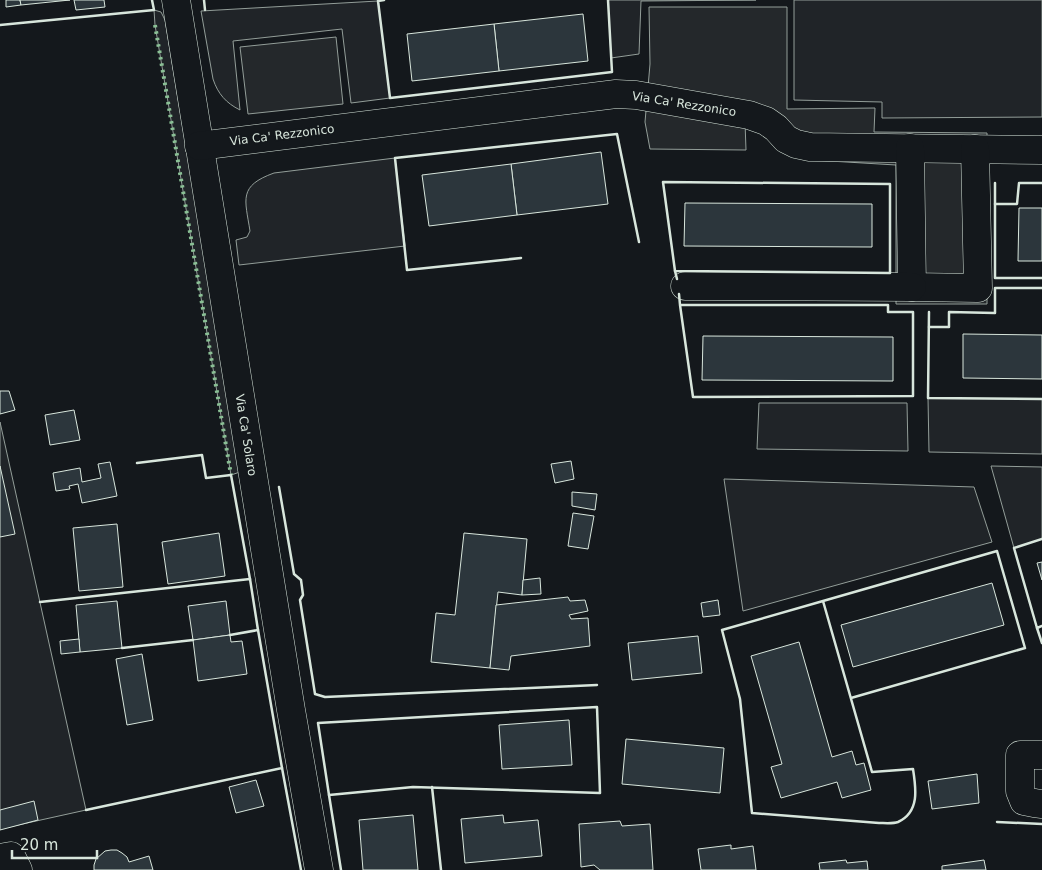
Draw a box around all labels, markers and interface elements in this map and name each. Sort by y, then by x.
street label: Via Ca' Rezzonico [631,89,737,119]
street label: Via Ca' Rezzonico [229,122,335,148]
street label: Via Ca' Solaro [233,393,259,477]
scale bar [12,828,98,860]
text: 20 m [20,836,58,854]

